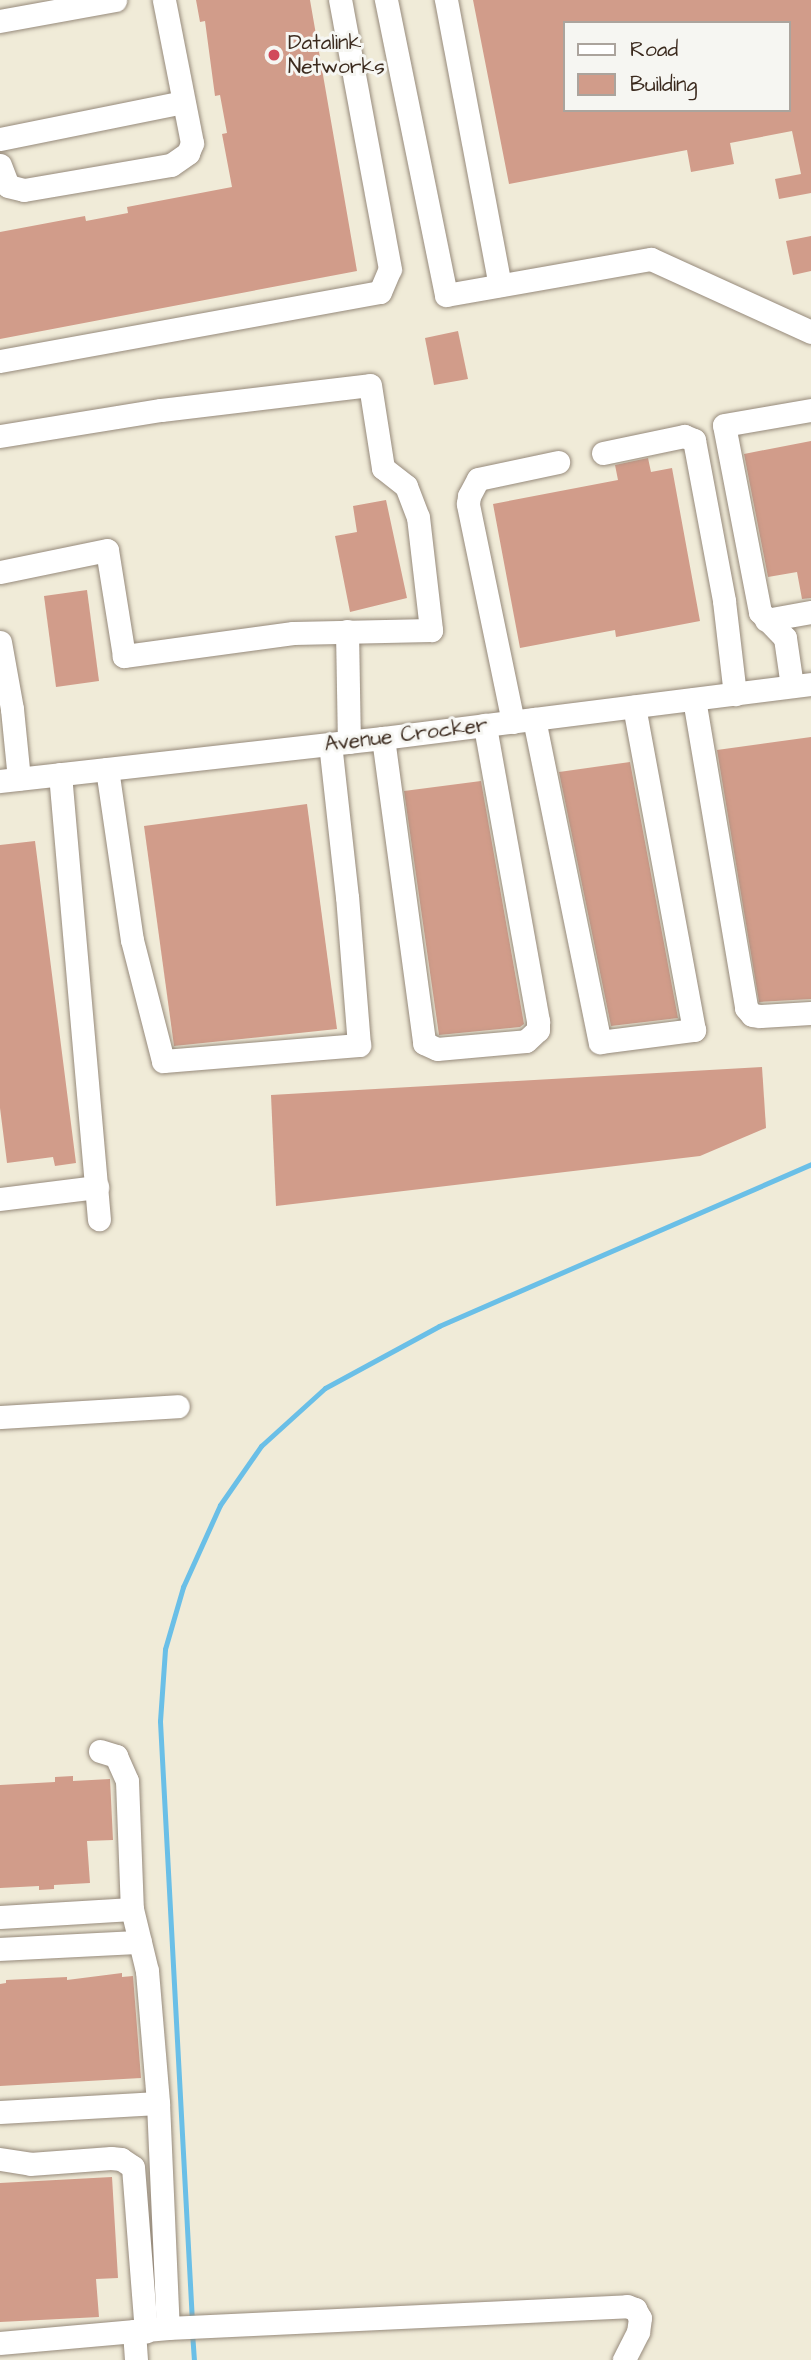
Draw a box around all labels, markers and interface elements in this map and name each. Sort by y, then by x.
legend [562,21,790,112]
place label: Datalink Networks [288,30,385,80]
text: Road [630,35,678,64]
marker: Datalink Networks [266,47,282,63]
text: Building [630,70,697,99]
street label: Avenue Crocker [323,712,489,758]

